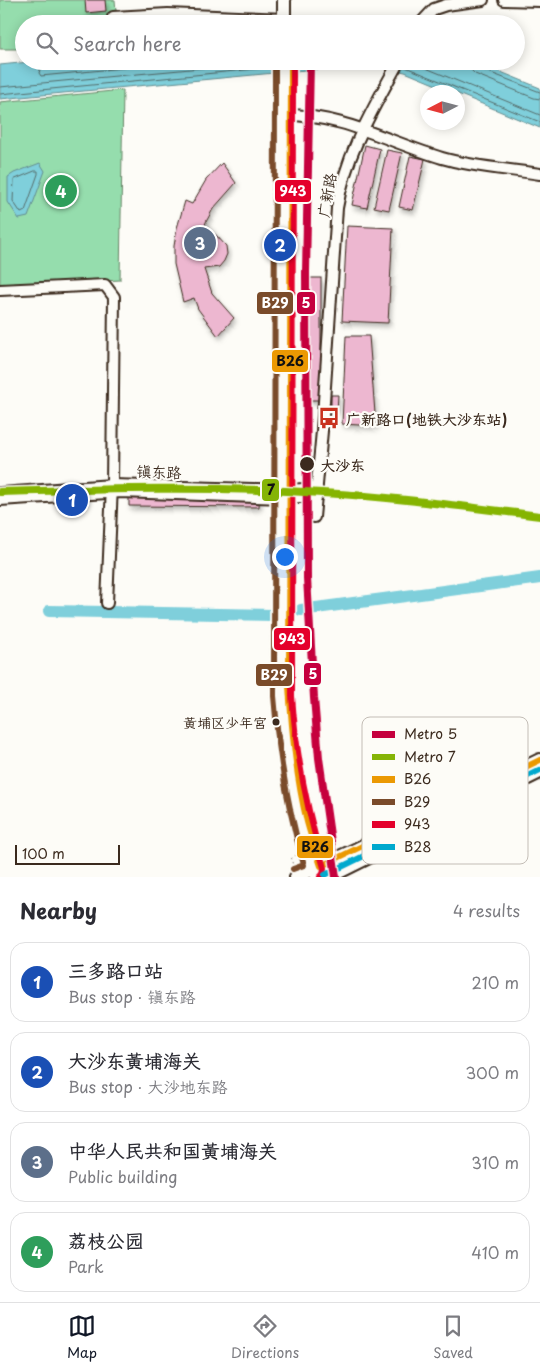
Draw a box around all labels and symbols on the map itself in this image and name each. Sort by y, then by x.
north arrow [420,85,465,130]
street label: 广新路 [311,171,341,219]
pin: 4 [45,172,77,210]
line badge: 943 [274,179,312,203]
text: 943 [280,180,306,201]
pin: 3 [184,224,216,262]
pin: 2 [264,226,296,264]
line badge: B29 [256,291,294,315]
line badge: 5 [296,291,316,315]
text: B29 [261,292,289,313]
text: 5 [302,292,311,313]
line badge: B26 [271,349,309,373]
text: B26 [276,350,304,371]
bus stop icon: 广新路口(地铁大沙东站) [316,405,342,431]
place label: 广新路口(地铁大沙东站) [346,407,507,430]
place label: 大沙东 [320,453,365,476]
marker: 大沙东 [298,455,316,473]
street label: 镇东路 [136,459,182,483]
line badge: 7 [261,478,280,502]
text: 7 [267,479,276,500]
pin: 1 [56,481,88,519]
your location [272,544,298,570]
line badge: 943 [273,627,311,651]
text: 943 [279,628,305,649]
line badge: 5 [303,662,322,686]
line badge: B29 [255,663,293,687]
text: 5 [309,663,318,684]
text: B29 [260,664,288,685]
place label: 黄埔区少年宫 [183,712,267,733]
marker: 黄埔区少年宫 [271,717,281,727]
legend [362,717,528,864]
text: Metro 5 [404,723,457,744]
text: Metro 7 [404,746,456,767]
text: B26 [404,768,431,789]
text: B29 [404,791,430,812]
text: 943 [404,813,430,834]
line badge: B26 [296,835,334,859]
text: B26 [301,836,329,857]
text: B28 [404,836,432,857]
scale bar [15,842,120,865]

